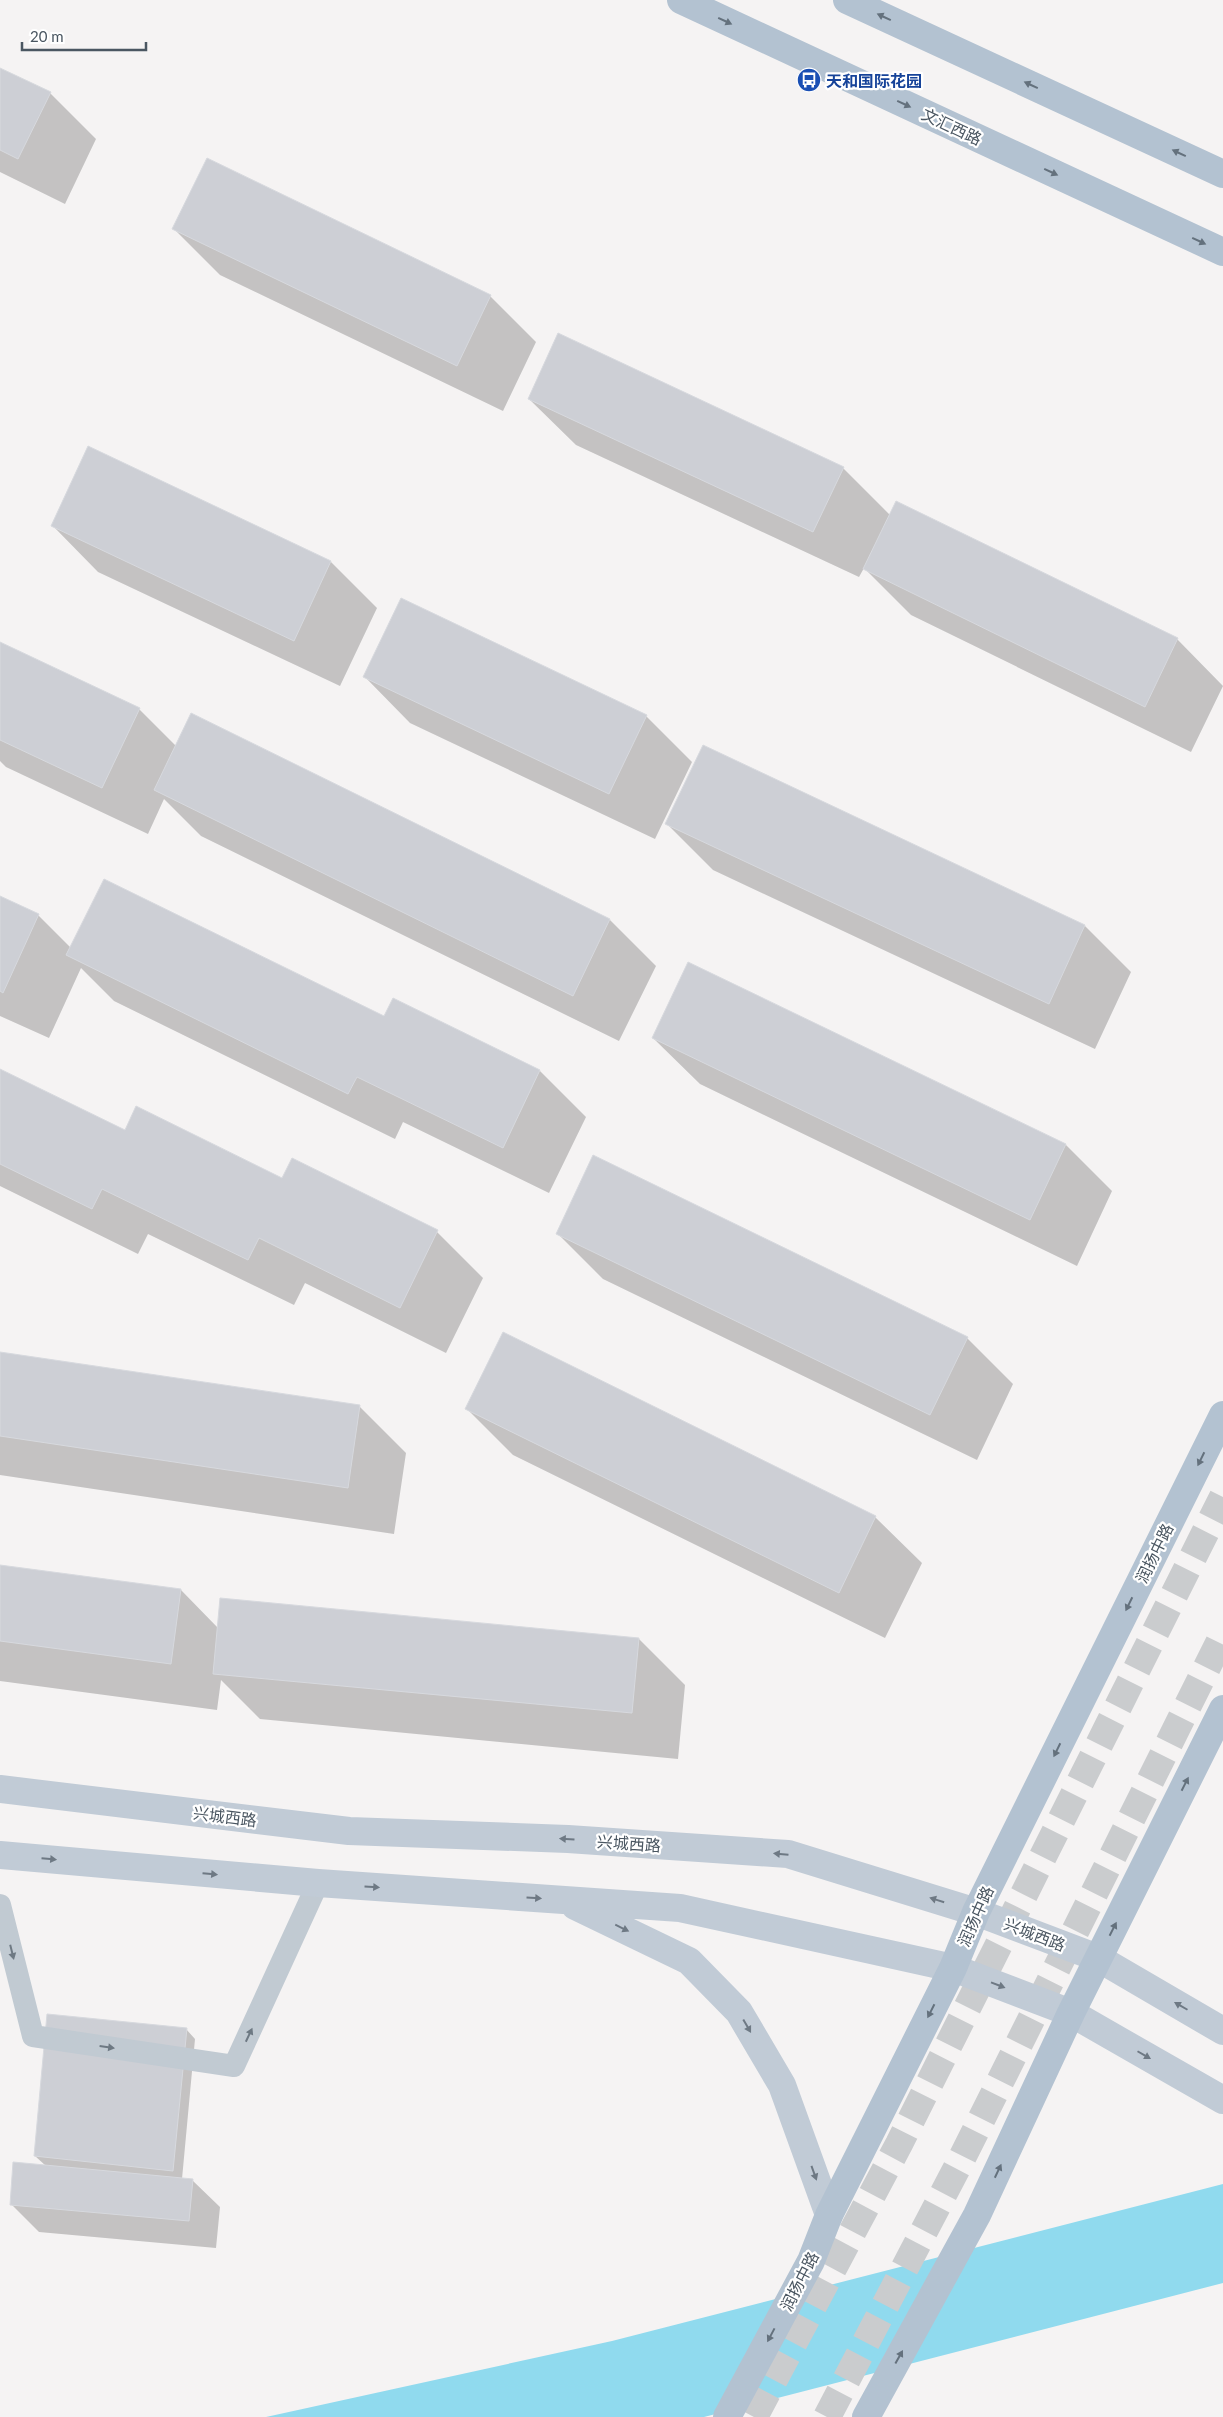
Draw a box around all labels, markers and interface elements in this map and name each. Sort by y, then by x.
one-way arrow [877,13,891,21]
one-way arrow [718,17,732,25]
scale bar [22,20,146,52]
text: 20 m [30,27,64,45]
bus stop icon: 天和国际花园 [796,67,822,93]
place label: 天和国际花园 [826,71,922,90]
one-way arrow [1024,81,1038,89]
one-way arrow [897,100,911,108]
street label: 文汇西路 [919,104,985,148]
one-way arrow [1172,149,1186,157]
one-way arrow [1044,168,1058,176]
one-way arrow [1192,237,1206,245]
one-way arrow [1197,1451,1205,1466]
street label: 润扬中路 [1131,1520,1177,1586]
one-way arrow [1125,1597,1133,1611]
one-way arrow [1053,1743,1061,1757]
one-way arrow [1182,1777,1190,1791]
street label: 兴城西路 [192,1803,258,1829]
street label: 兴城西路 [596,1831,662,1855]
one-way arrow [558,1835,574,1843]
one-way arrow [773,1849,789,1857]
one-way arrow [41,1855,57,1863]
one-way arrow [203,1870,219,1878]
one-way arrow [365,1883,381,1891]
street label: 润扬中路 [953,1883,997,1949]
one-way arrow [527,1894,543,1902]
one-way arrow [929,1895,944,1903]
street label: 兴城西路 [1002,1914,1068,1954]
one-way arrow [1109,1922,1117,1936]
one-way arrow [615,1925,629,1933]
one-way arrow [8,1944,16,1959]
one-way arrow [991,1981,1006,1989]
one-way arrow [1174,2002,1187,2011]
one-way arrow [927,2004,935,2018]
one-way arrow [743,2019,752,2032]
one-way arrow [245,2028,253,2042]
one-way arrow [100,2043,116,2051]
one-way arrow [1138,2050,1151,2059]
one-way arrow [994,2164,1002,2178]
one-way arrow [811,2166,818,2181]
street label: 润扬中路 [776,2248,822,2314]
one-way arrow [767,2327,775,2342]
one-way arrow [895,2350,903,2364]

